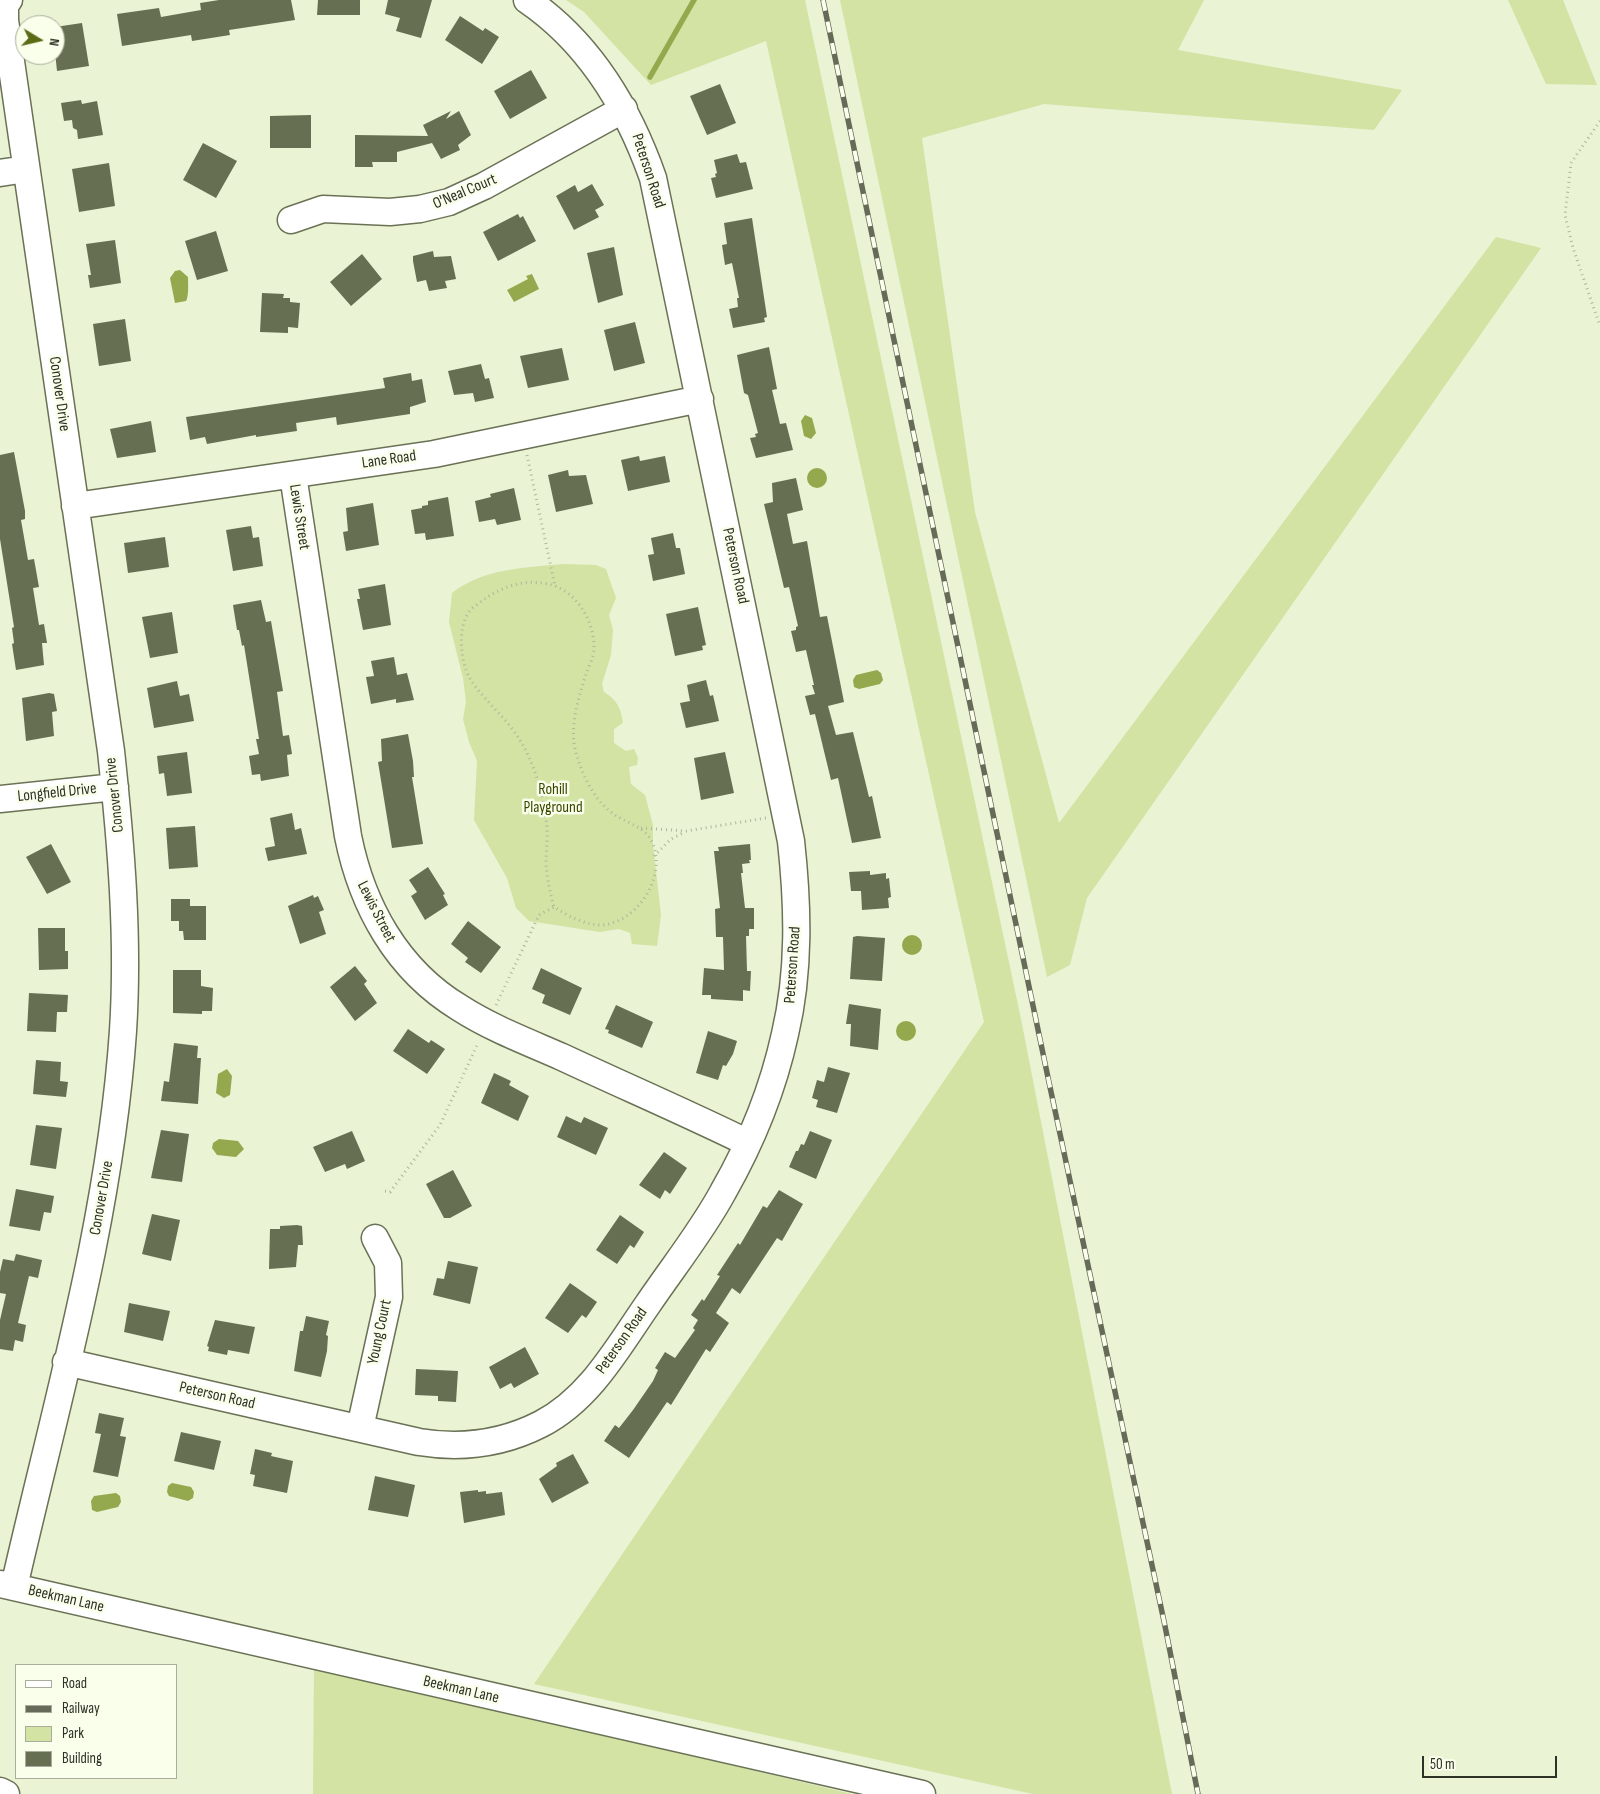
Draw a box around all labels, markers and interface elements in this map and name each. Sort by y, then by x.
north arrow [15,15,65,65]
text: N [45,37,63,47]
street label: Peterson Road [627,131,669,211]
street label: O'Neal Court [430,170,500,214]
street label: Conover Drive [44,355,74,433]
street label: Lane Road [361,447,417,473]
street label: Lewis Street [284,483,314,551]
street label: Peterson Road [718,526,752,606]
street label: Conover Drive [102,757,128,833]
street label: Longfield Drive [17,779,97,807]
park label: Rohill Playground [523,780,583,818]
street label: Lewis Street [352,878,400,946]
street label: Peterson Road [781,926,805,1004]
street label: Conover Drive [86,1159,118,1237]
street label: Young Court [364,1298,396,1366]
street label: Peterson Road [592,1304,652,1378]
street label: Peterson Road [177,1378,257,1414]
street label: Beekman Lane [26,1581,106,1617]
legend [15,1664,178,1779]
street label: Beekman Lane [421,1672,501,1708]
text: Road [62,1674,87,1693]
text: Railway [62,1699,100,1718]
text: Park [62,1724,84,1743]
scale bar [1425,1746,1560,1778]
text: Building [62,1749,102,1768]
text: 50 m [1430,1755,1455,1774]

